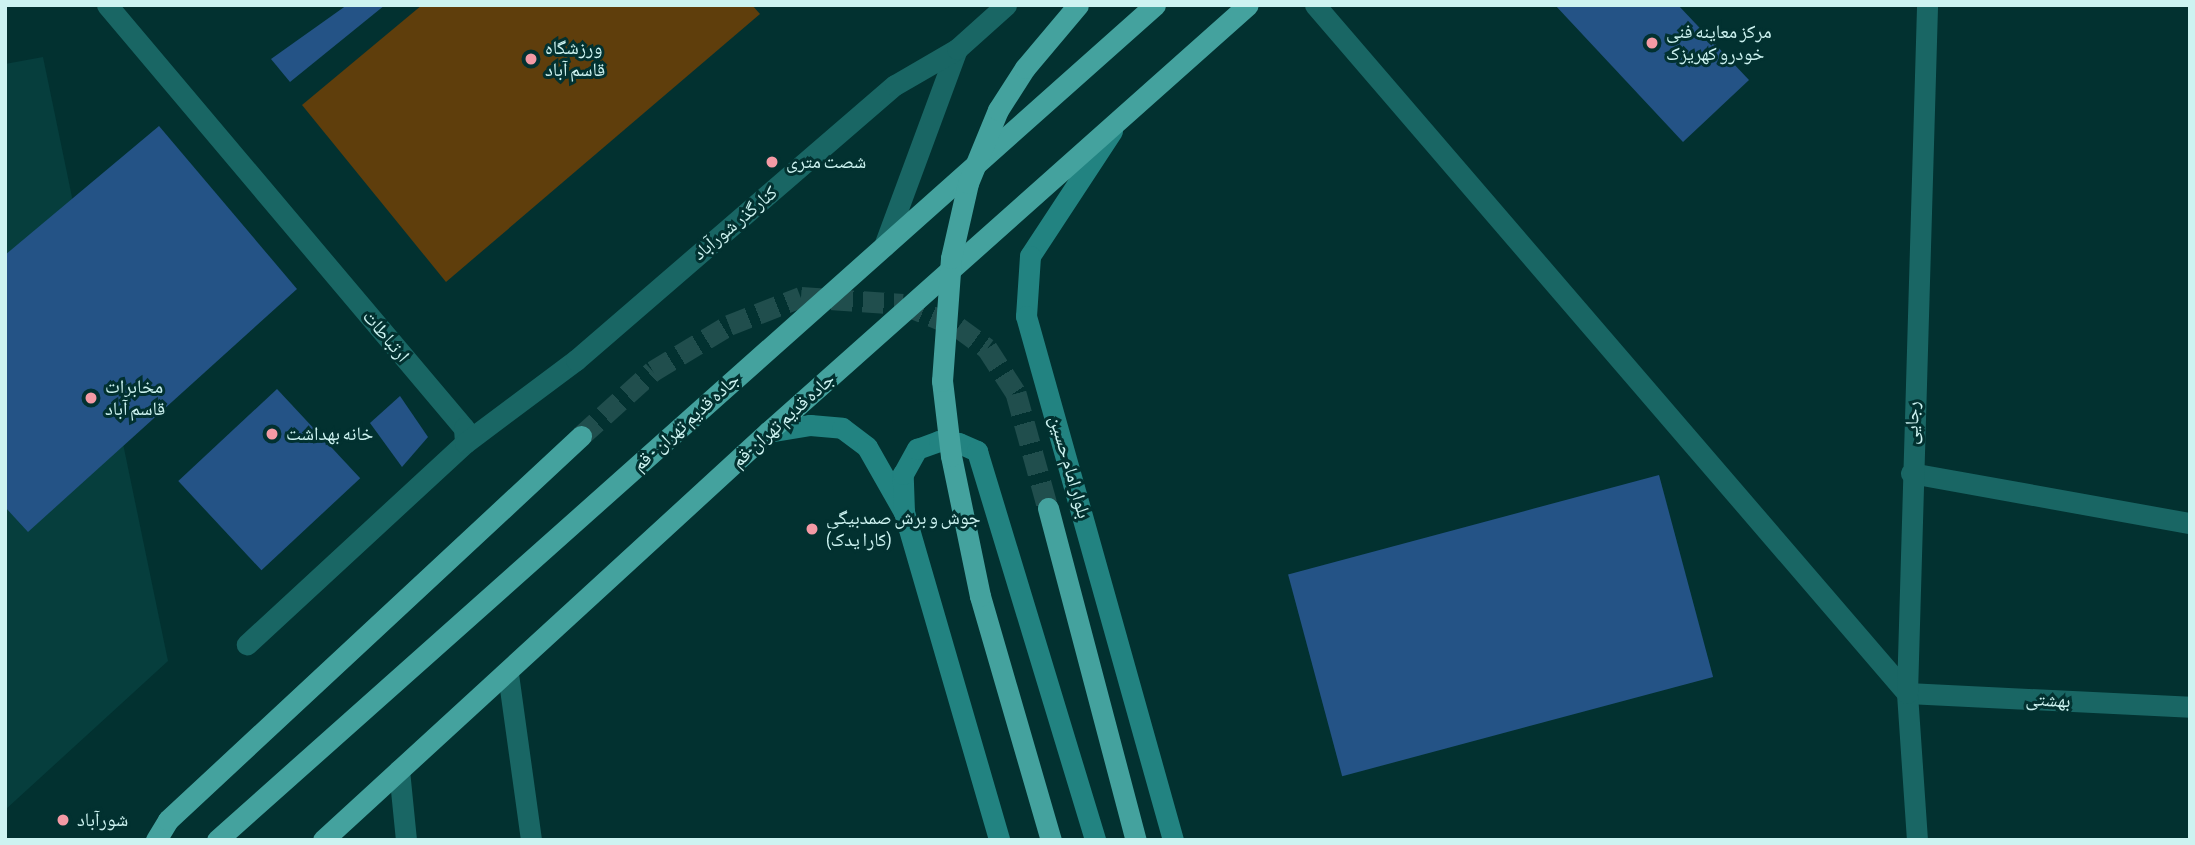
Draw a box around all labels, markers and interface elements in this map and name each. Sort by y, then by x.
place label: مرکز معاینه فنی خودرو کهریزک [1666,21,1772,65]
marker: مرکز معاینه فنی خودرو کهریزک [1644,35,1660,51]
place label: ورزشگاه قاسم آباد [545,37,605,81]
marker: ورزشگاه قاسم آباد [523,51,539,67]
place label: شصت متری [786,151,866,173]
marker: شصت متری [764,154,780,170]
street label: کنارگذر شورآباد [688,181,782,265]
street label: ارتباطات [358,305,414,367]
street label: جاده قدیم تهران - قم [628,368,744,476]
street label: جاده قدیم تهران-قم [727,368,839,472]
place label: مخابرات قاسم آباد [105,376,165,420]
marker: مخابرات قاسم آباد [83,390,99,406]
street label: رجایی [1900,401,1924,445]
street label: بلوار امام حسین [1044,413,1096,521]
place label: خانه بهداشت [286,423,373,445]
marker: خانه بهداشت [264,426,280,442]
place label: جوش و برش صمدبیگی (کارا یدک) [826,507,981,551]
marker: جوش و برش صمدبیگی (کارا یدک) [804,521,820,537]
street label: بهشتی [2025,687,2071,713]
place label: شورآباد [77,809,128,831]
marker: شورآباد [55,812,71,828]

